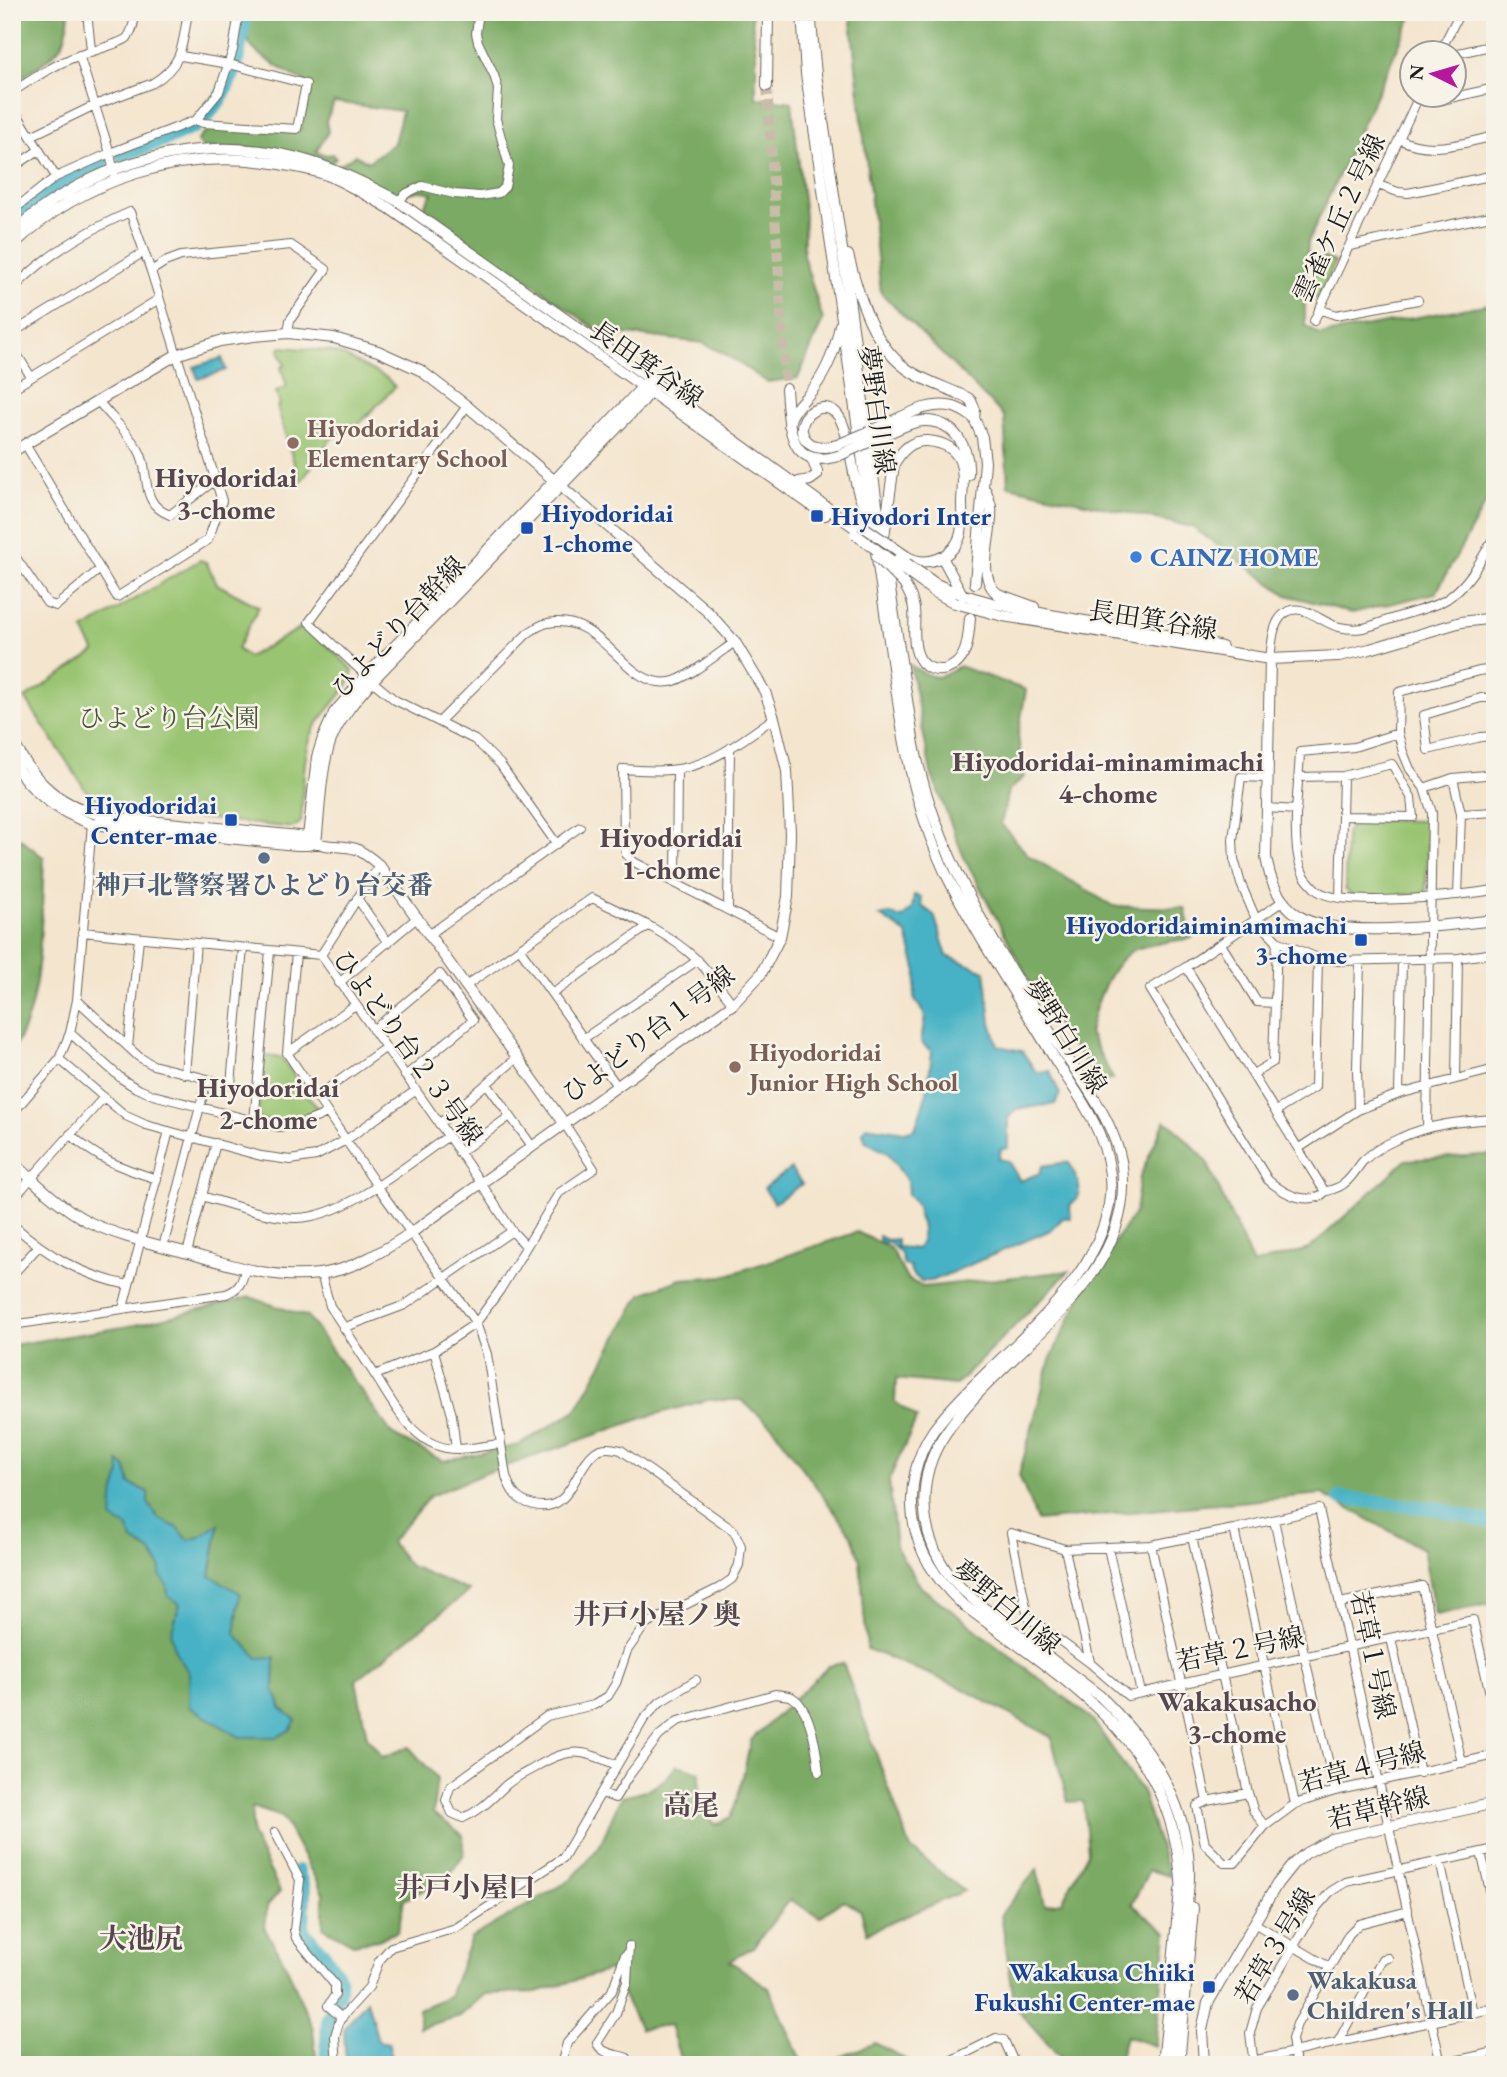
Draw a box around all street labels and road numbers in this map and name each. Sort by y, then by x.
street label: 雲雀ケ丘２号線 [1285,128,1393,308]
street label: 長田箕谷線 [584,313,710,415]
street label: 夢野白川線 [851,343,903,477]
street label: ひよどり台幹線 [323,549,473,705]
street label: 長田箕谷線 [1086,593,1220,647]
street label: ひよどり台２３号線 [325,942,491,1152]
street label: ひよどり台１号線 [555,958,741,1110]
street label: 夢野白川線 [1017,972,1115,1100]
street label: 夢野白川線 [946,1552,1068,1662]
street label: 若草１号線 [1343,1588,1403,1722]
street label: 若草２号線 [1173,1619,1307,1679]
street label: 若草４号線 [1295,1734,1429,1800]
street label: 若草幹線 [1323,1779,1433,1837]
street label: 若草３号線 [1227,1882,1323,2010]

